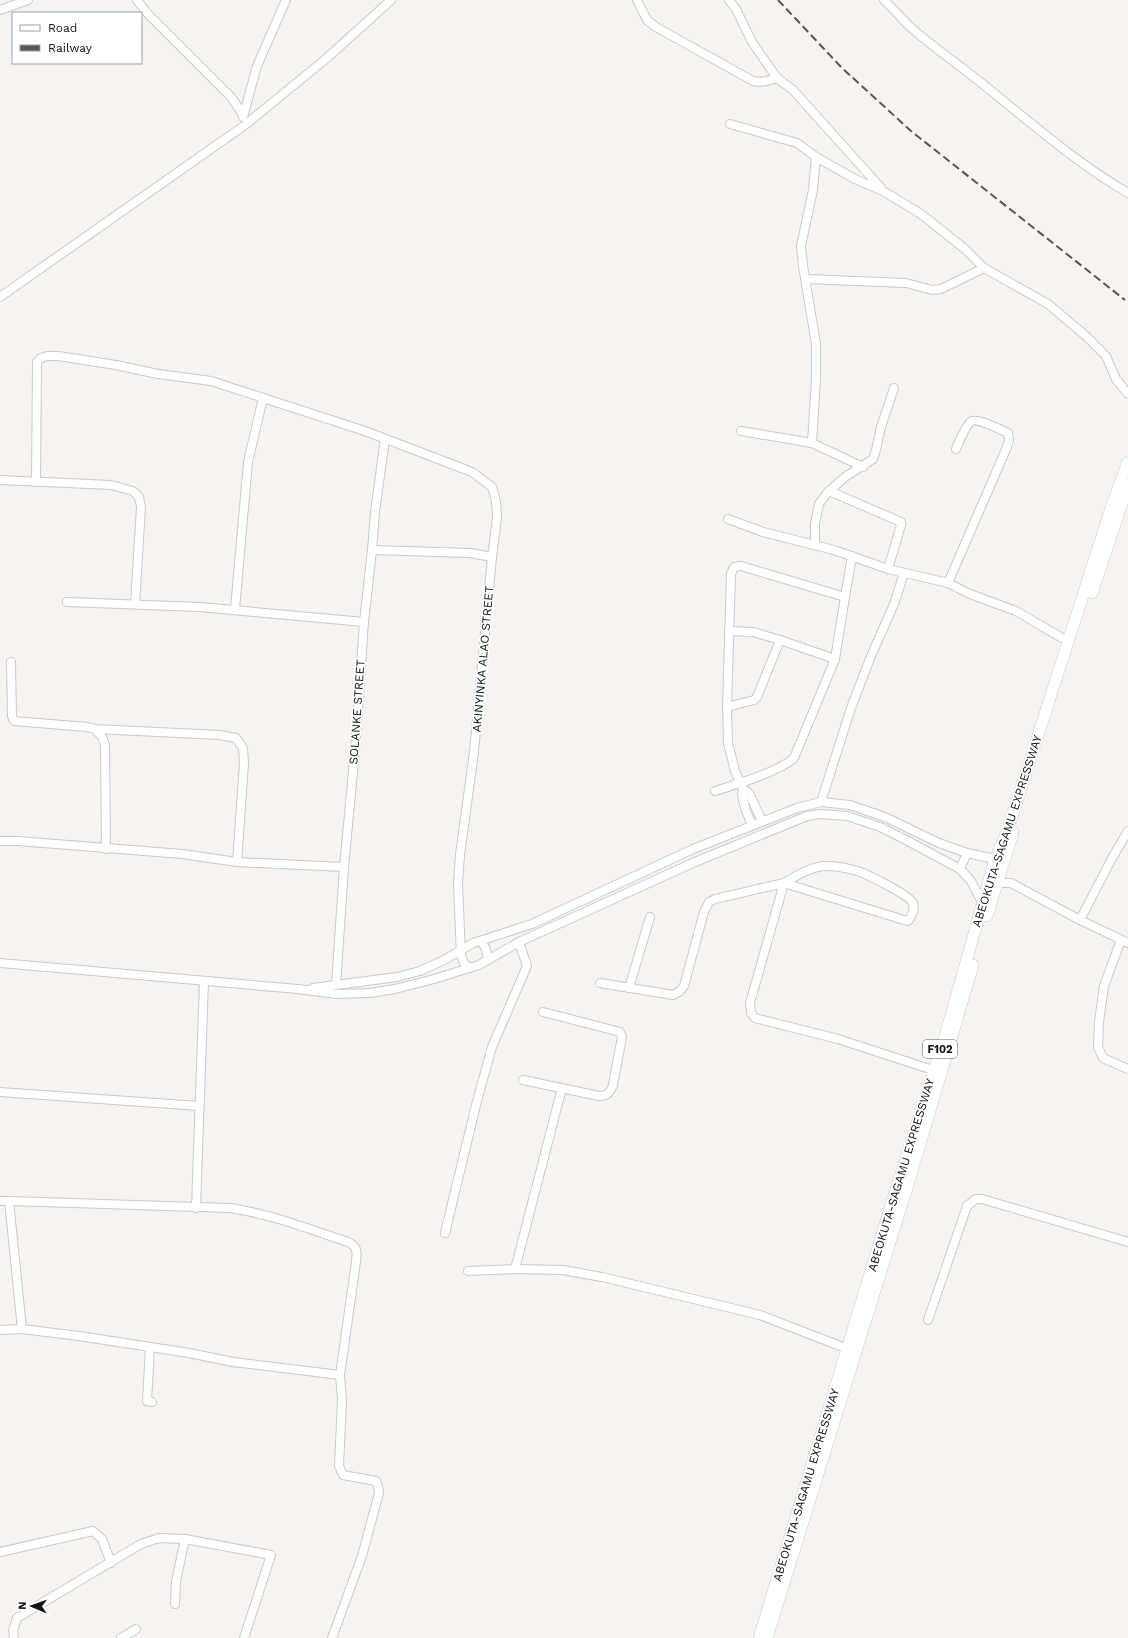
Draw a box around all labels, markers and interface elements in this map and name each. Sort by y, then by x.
legend [12,12,142,64]
text: Road [48,21,77,35]
text: Railway [48,41,93,55]
street label: AKINYINKA ALAO STREET [470,585,496,733]
street label: SOLANKE STREET [346,659,368,765]
street label: ABEOKUTA-SAGAMU EXPRESSWAY [969,733,1045,929]
road number: F102 [923,1040,957,1058]
street label: ABEOKUTA-SAGAMU EXPRESSWAY [865,1077,937,1273]
street label: ABEOKUTA-SAGAMU EXPRESSWAY [770,1387,842,1583]
north arrow [12,1586,52,1626]
text: N [16,1601,29,1610]

